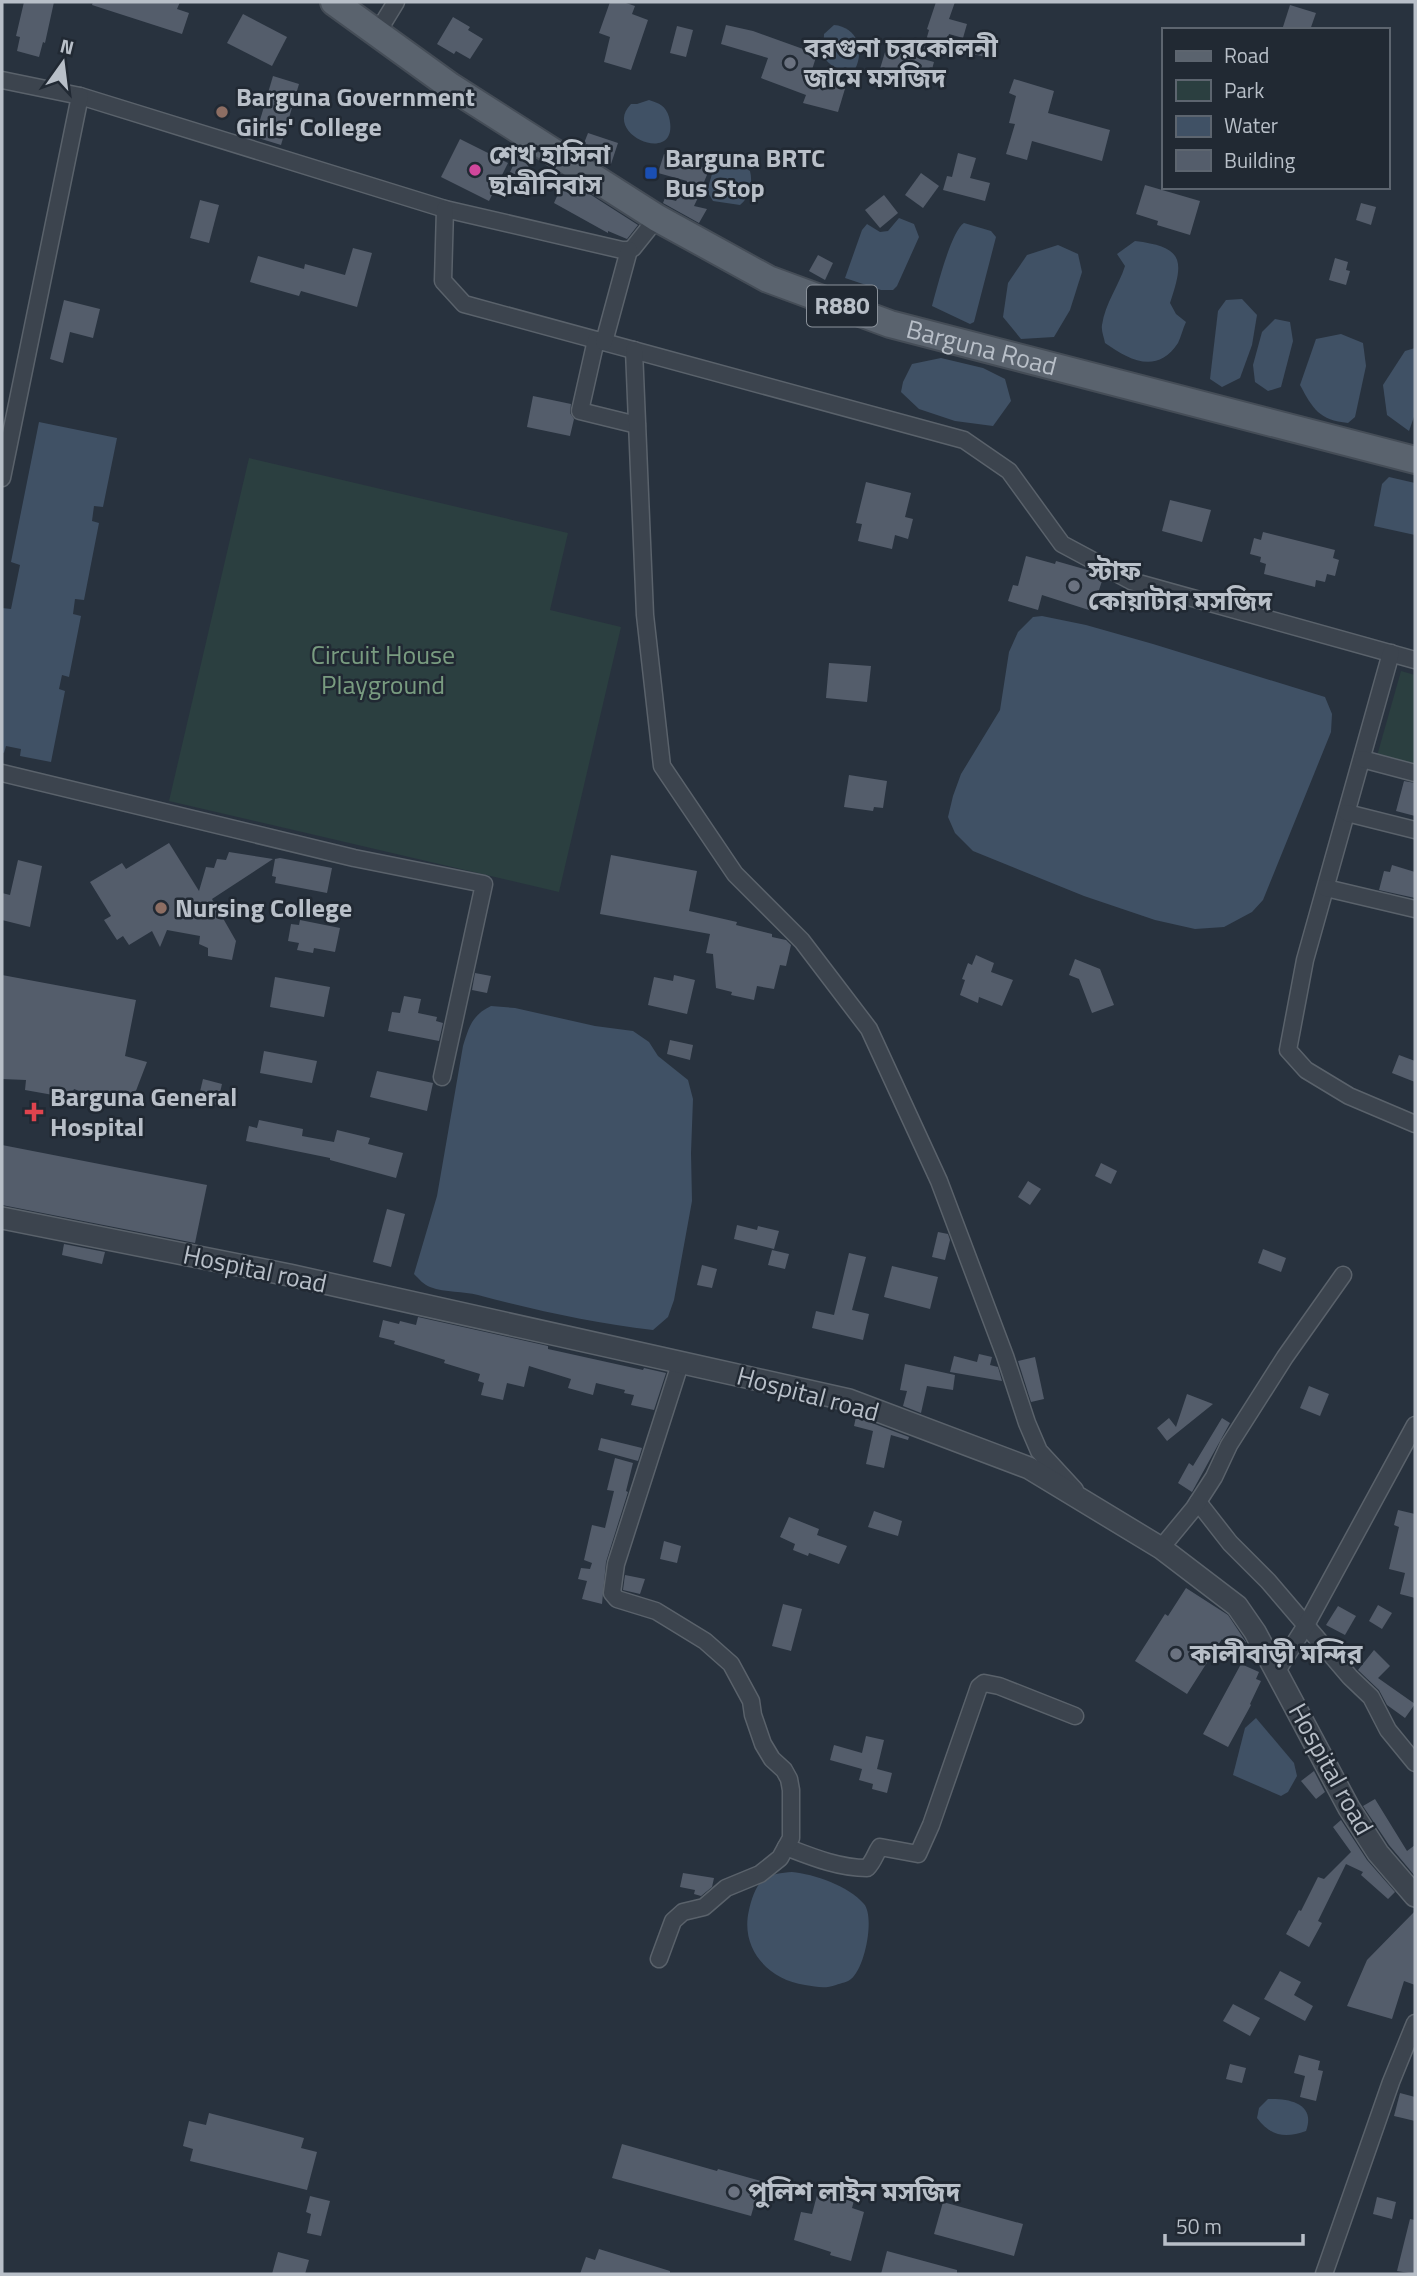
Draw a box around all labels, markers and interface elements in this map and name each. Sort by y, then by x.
north arrow [28,28,98,98]
place label: বরগুনা চরকোলনী জামে মসজিদ [803,28,999,97]
legend [1162,28,1389,189]
text: N [57,30,77,62]
text: Road [1224,39,1269,71]
marker: বরগুনা চরকোলনী জামে মসজিদ [782,55,798,71]
text: Park [1224,74,1264,106]
place label: Barguna Government Girls' College [236,77,475,146]
marker: Barguna Government Girls' College [214,104,230,120]
text: Water [1224,109,1278,141]
place label: শেখ হাসিনা ছাত্রীনিবাস [488,135,611,204]
place label: Barguna BRTC Bus Stop [665,138,825,207]
text: Building [1224,144,1296,176]
marker: শেখ হাসিনা ছাত্রীনিবাস [467,162,483,178]
marker: Barguna BRTC Bus Stop [643,165,659,181]
road number: R880 [807,286,877,326]
street label: Barguna Road [902,309,1061,385]
place label: স্টাফ কোয়াটার মসজিদ [1087,551,1273,620]
marker: স্টাফ কোয়াটার মসজিদ [1066,578,1082,594]
park label: Circuit House Playground [311,635,455,704]
place label: Nursing College [175,888,352,927]
marker: Nursing College [153,900,169,916]
place label: Barguna General Hospital [50,1077,237,1146]
marker: Barguna General Hospital [24,1102,44,1122]
street label: Hospital road [180,1234,330,1303]
street label: Hospital road [733,1356,884,1431]
place label: কালীবাড়ী মন্দির [1189,1634,1363,1673]
marker: কালীবাড়ী মন্দির [1168,1646,1184,1662]
street label: Hospital road [1279,1696,1384,1842]
place label: পুলিশ লাইন মসজিদ [748,2172,962,2211]
marker: পুলিশ লাইন মসজিদ [726,2184,742,2200]
scale bar [1165,2202,1303,2246]
text: 50 m [1176,2210,1222,2242]

